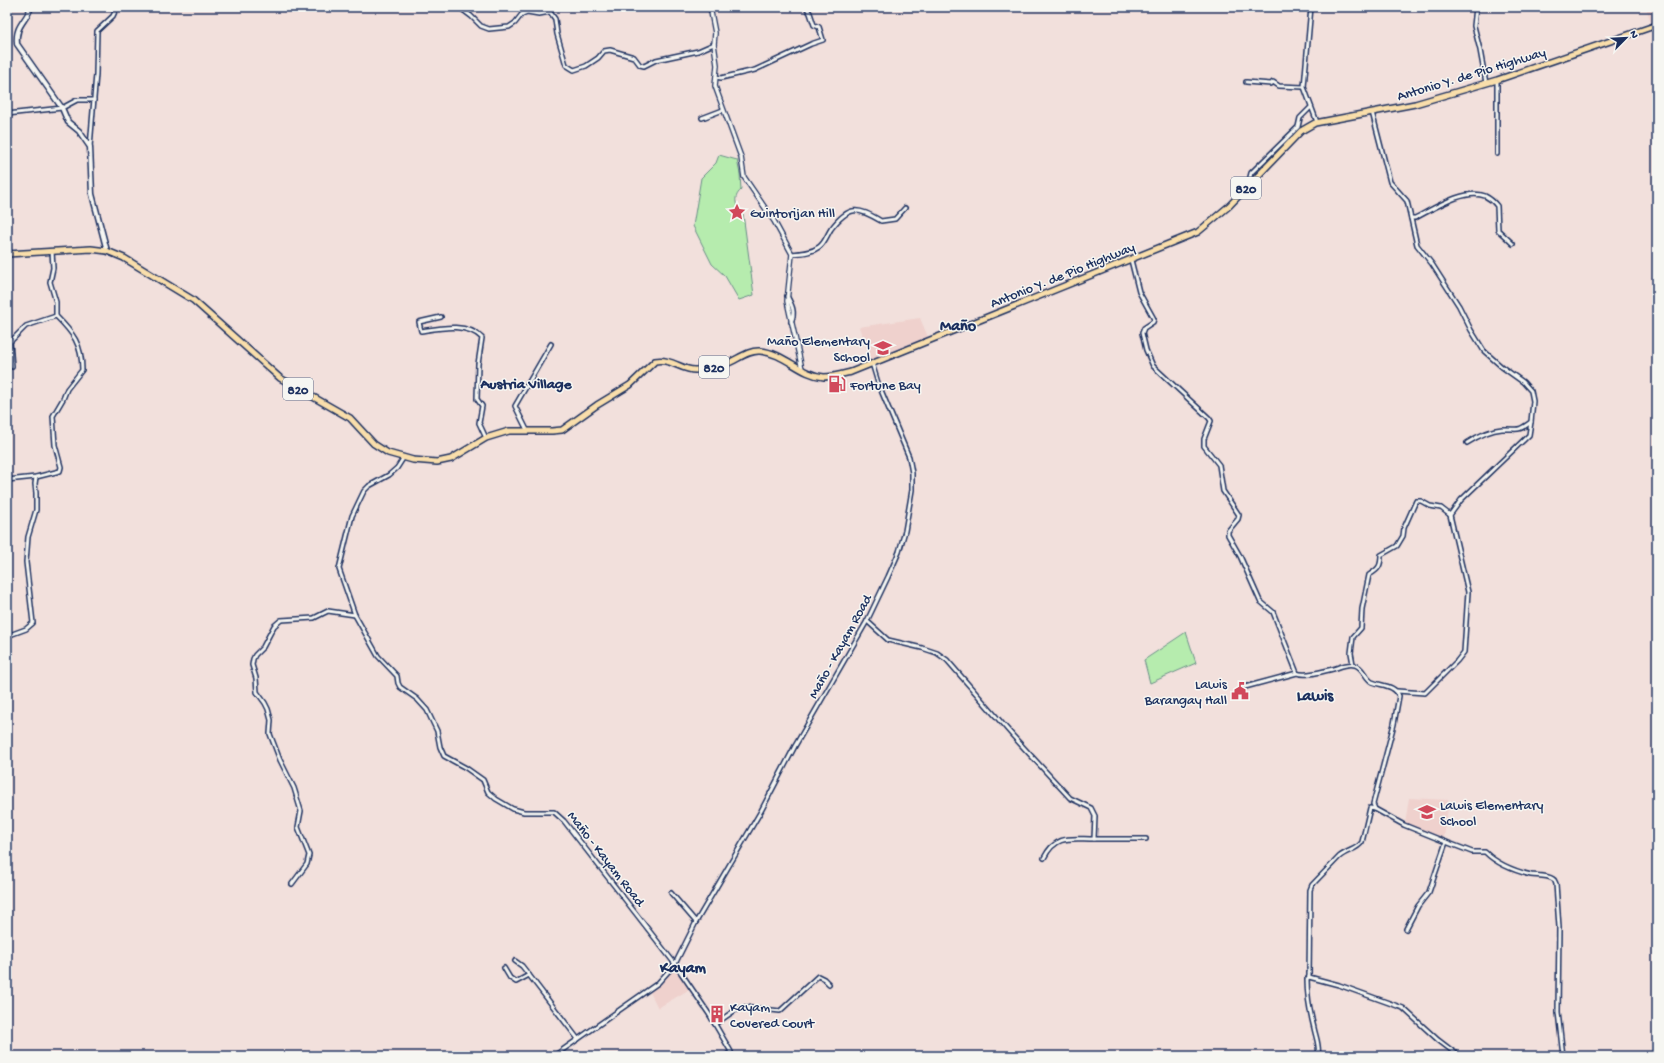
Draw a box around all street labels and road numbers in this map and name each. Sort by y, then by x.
street label: Antonio Y. de Pio Highway [1395,45,1548,106]
road number: 820 [1231,177,1261,199]
street label: Antonio Y. de Pio Highway [988,239,1138,313]
road number: 820 [699,356,729,378]
road number: 820 [283,378,313,400]
street label: Maño - Kayam Road [806,591,878,702]
street label: Maño - Kayam Road [562,808,649,912]

